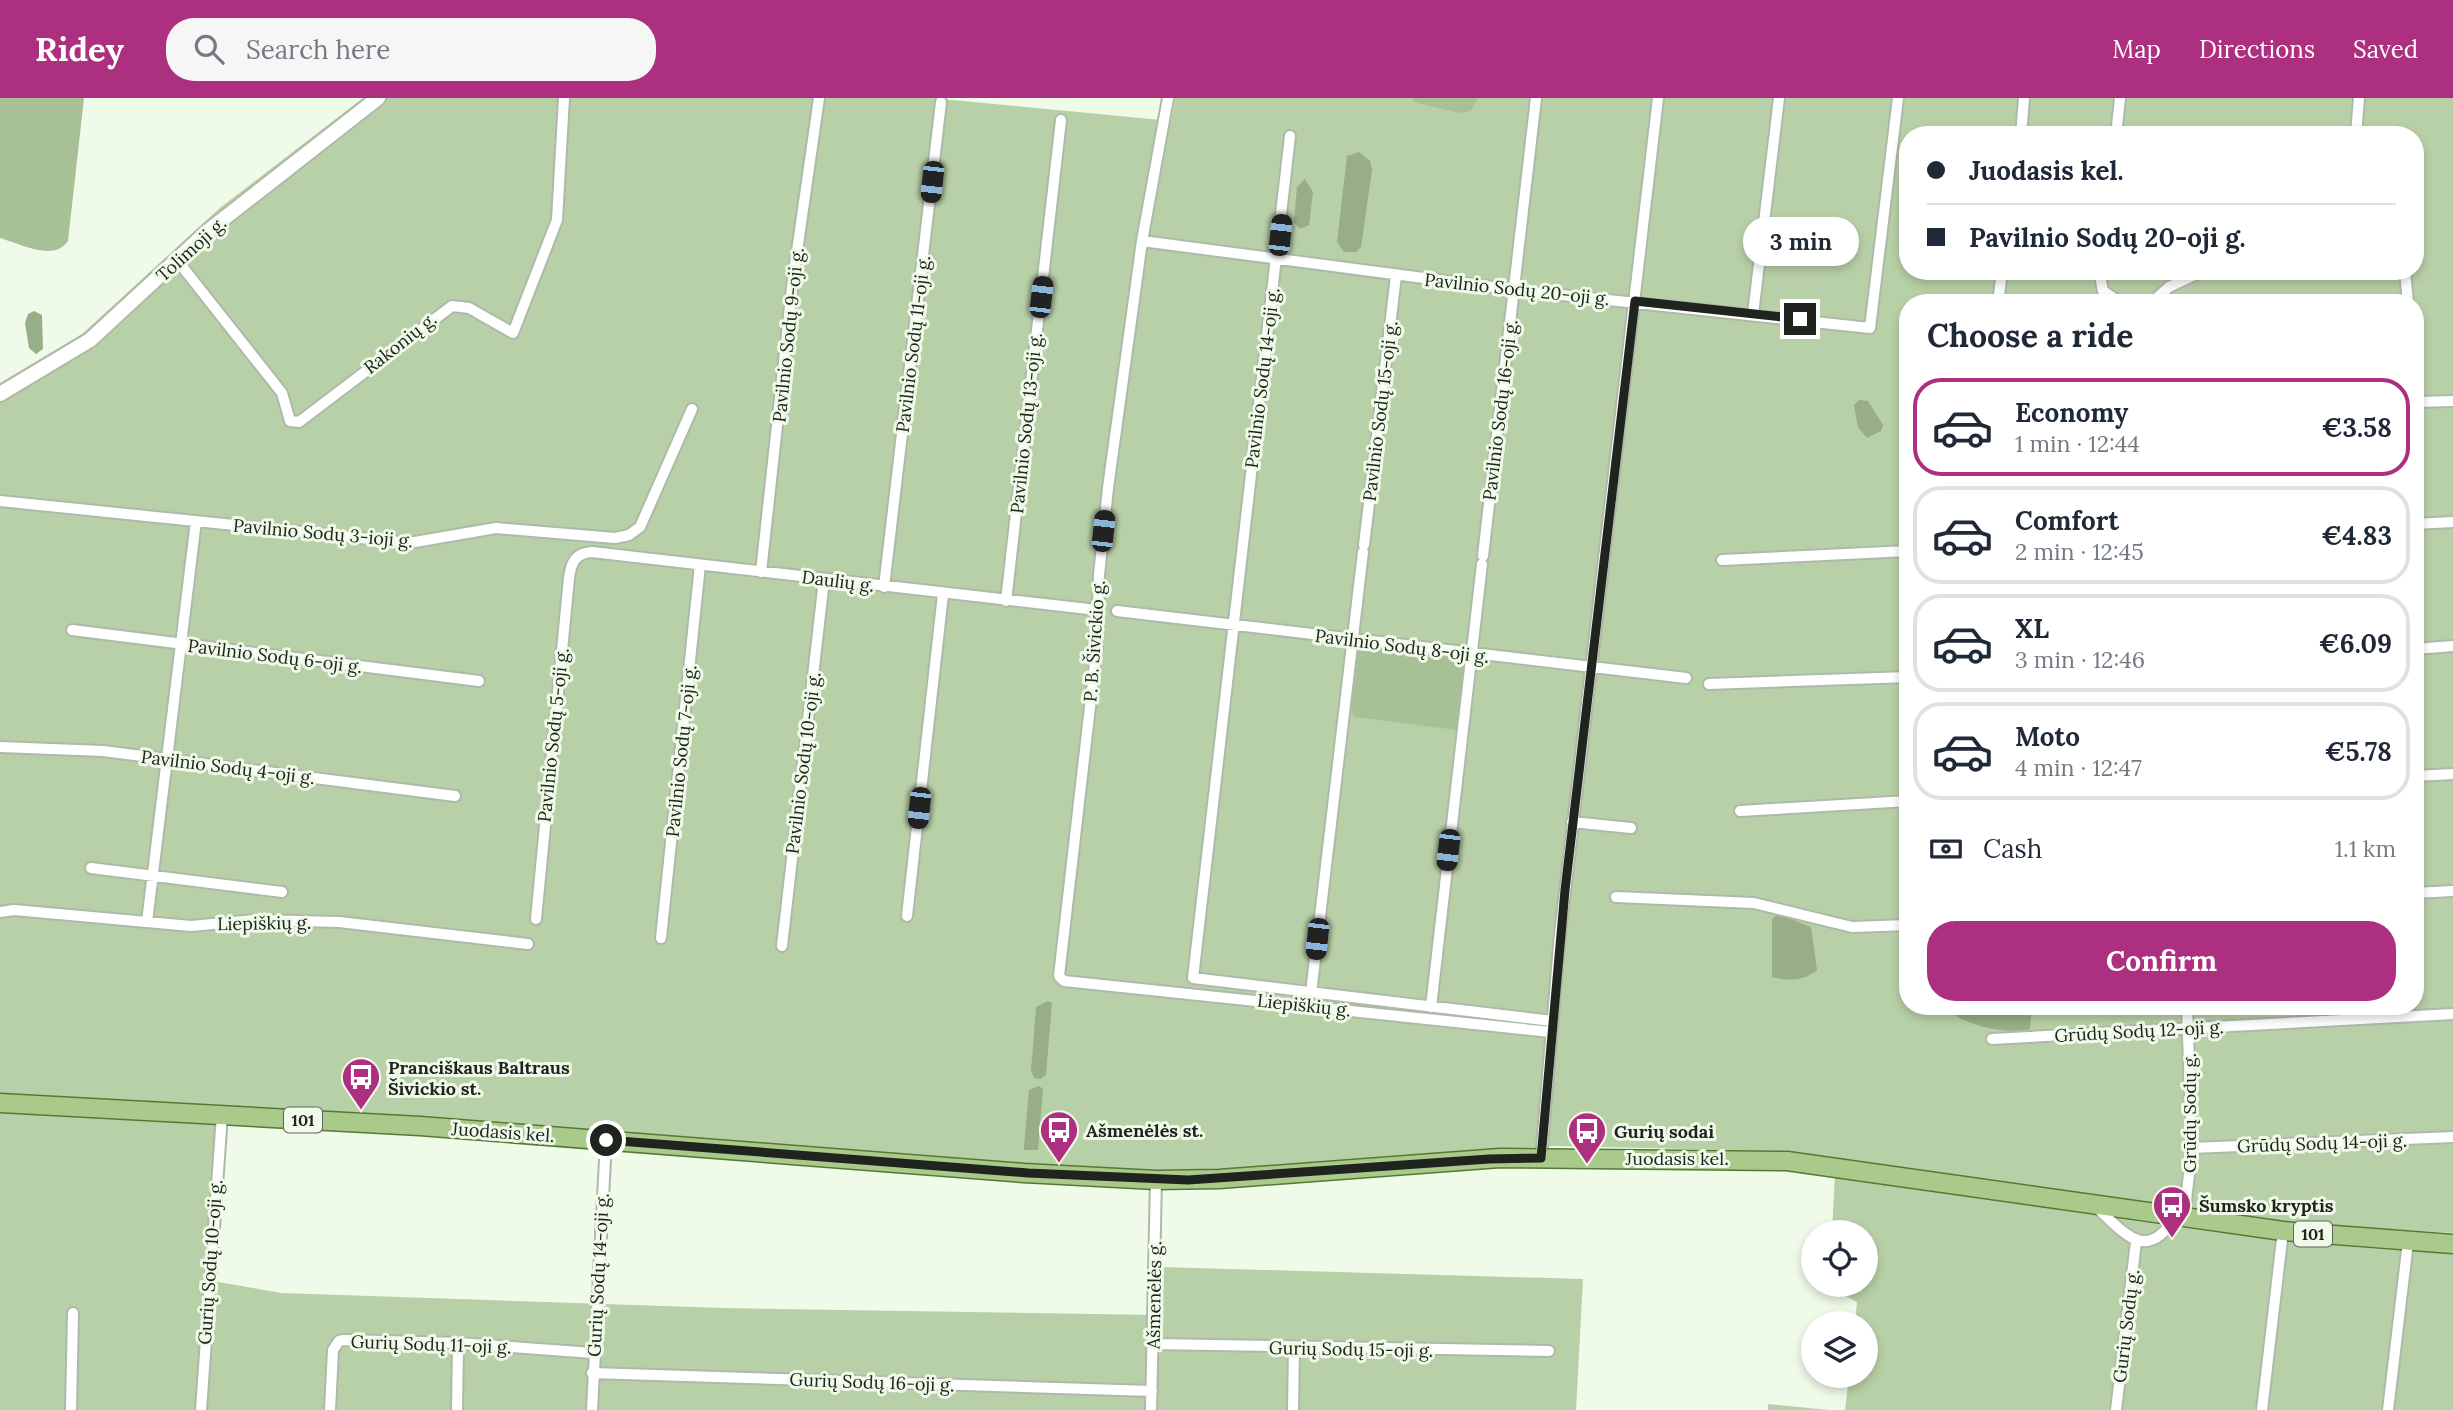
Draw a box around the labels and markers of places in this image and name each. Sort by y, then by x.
bus stop icon: Pranciškaus Baltraus Šivickio st. [340,1056,382,1111]
place label: Pranciškaus Baltraus Šivickio st. [388,1056,570,1100]
bus stop icon: Ašmenėlės st. [1038,1109,1080,1164]
bus stop icon: Gurių sodai [1566,1110,1608,1165]
place label: Ašmenėlės st. [1086,1119,1203,1142]
place label: Gurių sodai [1614,1120,1714,1143]
bus stop icon: Šumsko kryptis [2151,1184,2193,1239]
place label: Šumsko kryptis [2199,1194,2334,1217]

